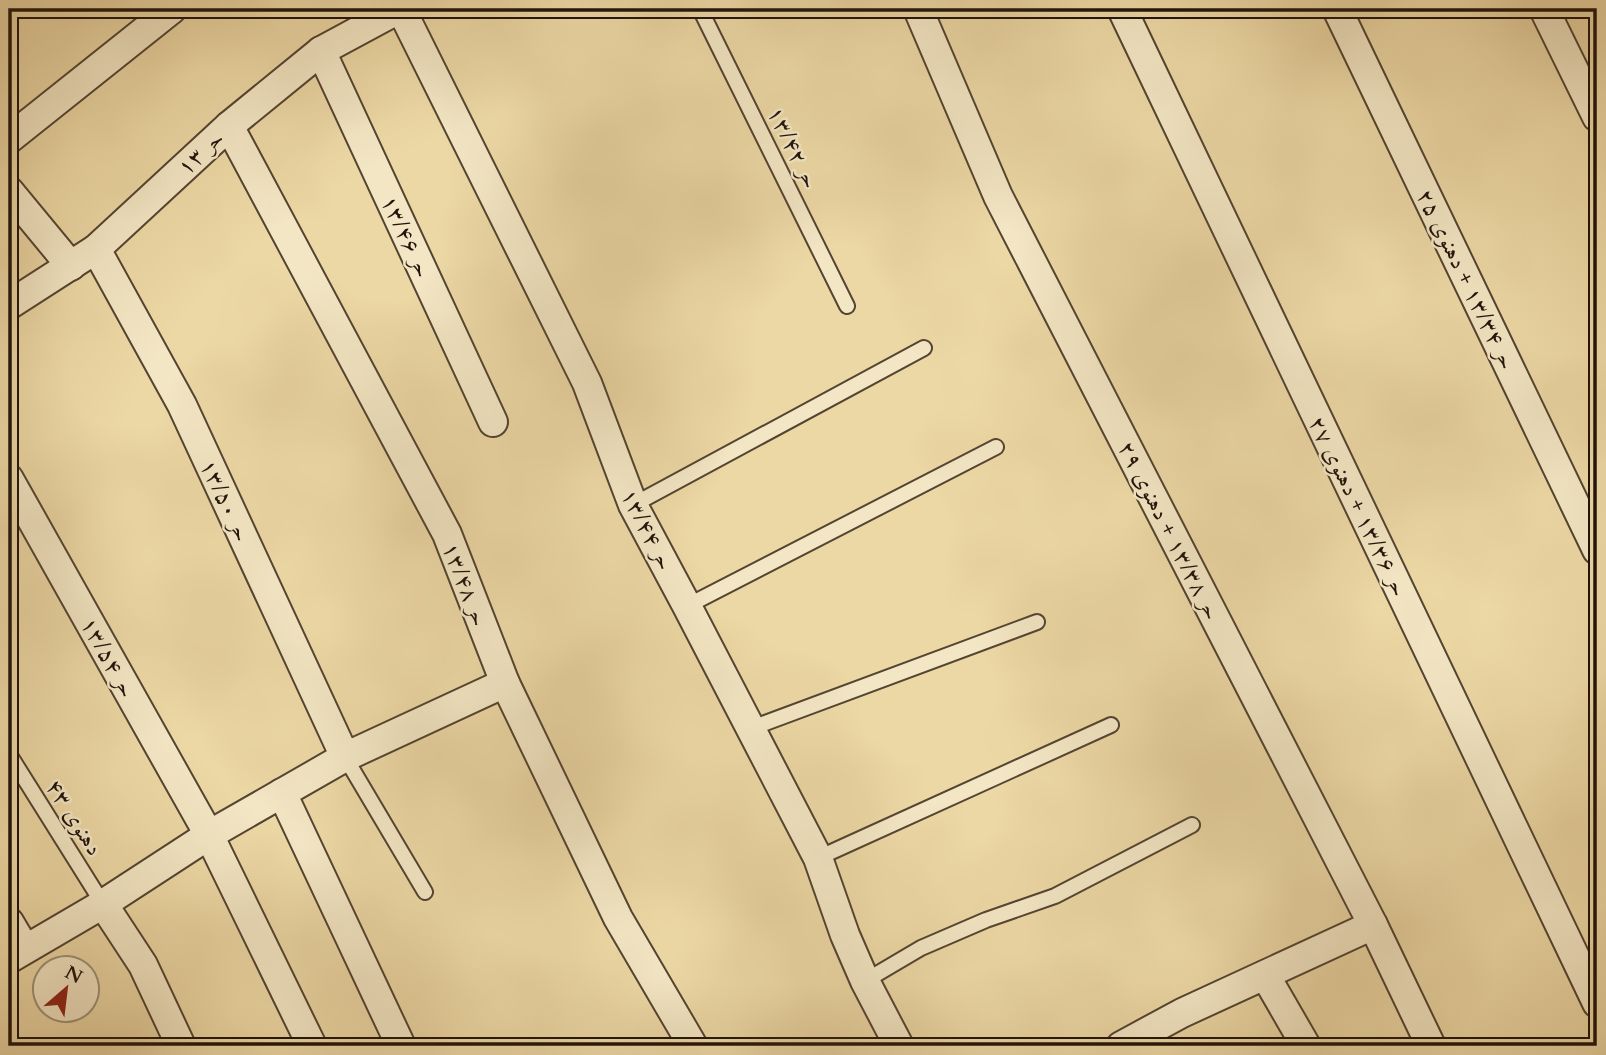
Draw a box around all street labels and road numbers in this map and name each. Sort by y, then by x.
street label: حر ۱۳/۴۲ [760,101,827,193]
street label: حر ۱۳ [170,123,230,182]
street label: حر ۱۳/۳۴ + دهنوی ۲۵ [1409,184,1524,374]
street label: حر ۱۳/۴۶ [374,190,439,282]
street label: حر ۱۳/۳۶ + دهنوی ۲۷ [1301,411,1416,601]
street label: حر ۱۳/۳۸ + دهنوی ۲۹ [1111,436,1228,625]
street label: حر ۱۳/۵۰ [193,454,258,546]
street label: حر ۱۳/۴۴ [614,483,681,575]
street label: حر ۱۳/۴۸ [435,538,496,631]
street label: حر ۱۳/۵۴ [74,611,143,703]
street label: دهنوی ۴۳ [39,773,110,862]

